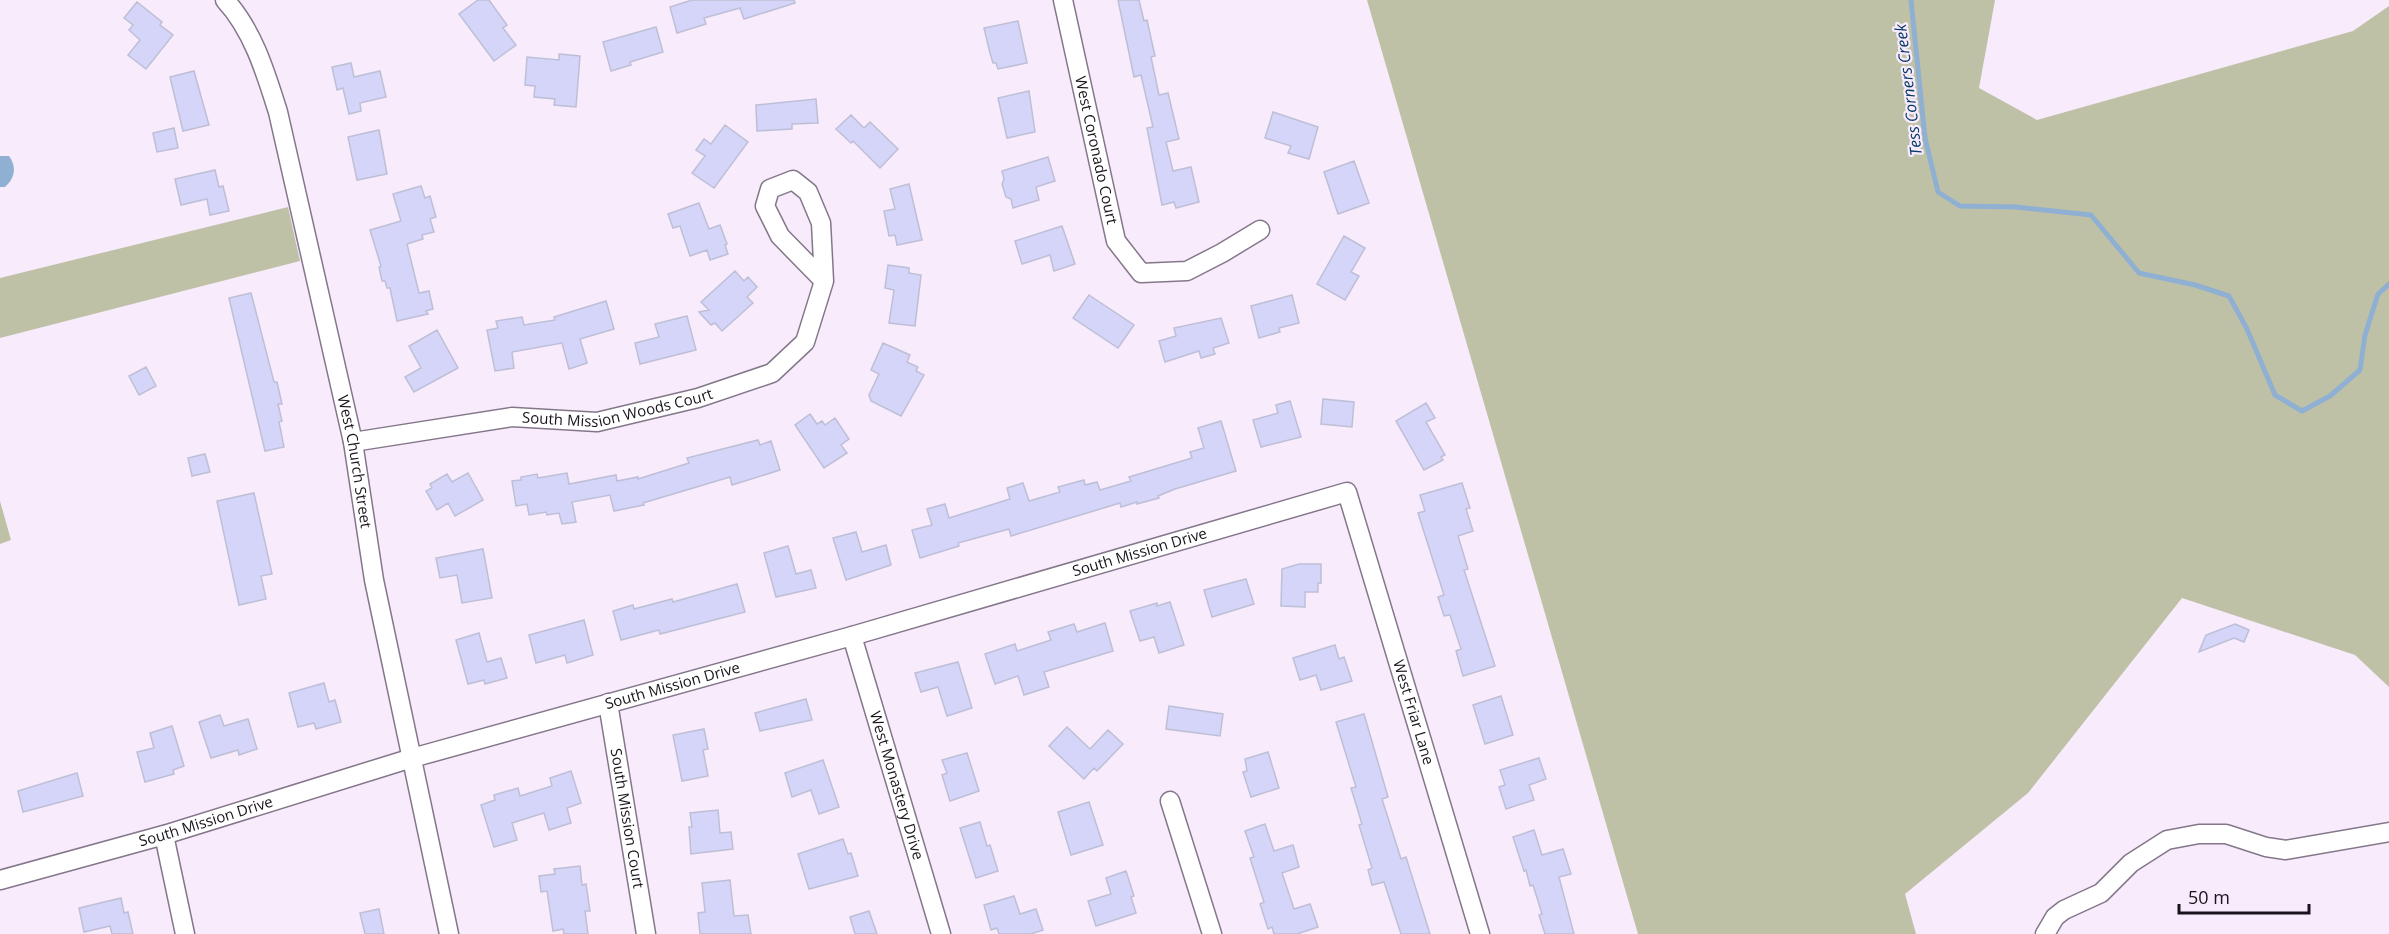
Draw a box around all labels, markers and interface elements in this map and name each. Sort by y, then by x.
water label: Tess Corners Creek [1889,22,1927,157]
street label: West Coronado Court [1071,74,1123,226]
street label: South Mission Woods Court [522,383,715,431]
street label: West Church Street [334,393,377,529]
street label: South Mission Drive [1070,522,1209,580]
street label: South Mission Drive [602,657,742,713]
street label: West Friar Lane [1389,657,1439,767]
street label: West Monastery Drive [866,709,929,862]
street label: South Mission Court [607,747,649,890]
street label: South Mission Drive [136,791,275,850]
scale bar [2179,877,2310,915]
text: 50 m [2188,885,2230,909]

